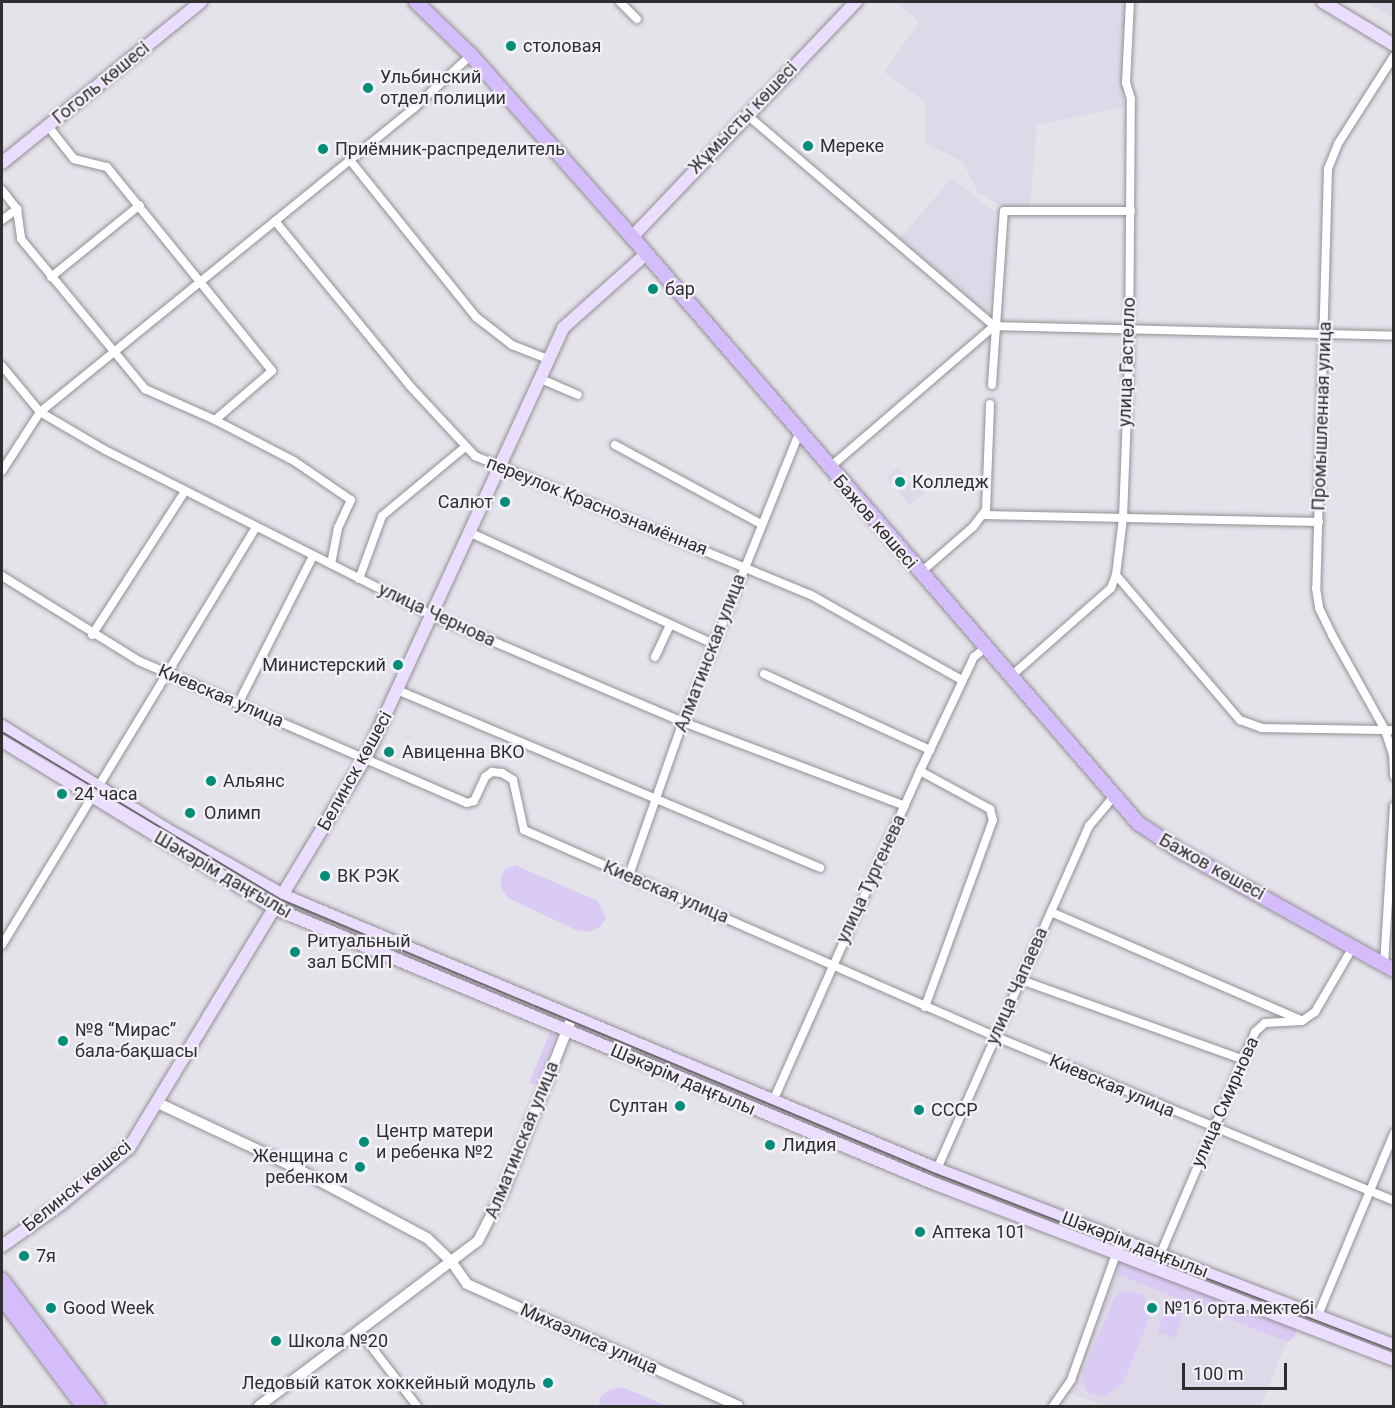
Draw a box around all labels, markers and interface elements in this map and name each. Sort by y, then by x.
place label: столовая [523,35,601,57]
street label: Гоголь көшесі [48,37,154,129]
marker: столовая [504,39,518,53]
street label: Жұмысты көшесі [684,58,802,178]
place label: Ульбинский отдел полиции [380,67,506,110]
marker: Ульбинский отдел полиции [361,81,375,95]
place label: Мереке [820,135,884,157]
place label: Приёмник-распределитель [335,138,565,160]
marker: Мереке [801,139,815,153]
marker: Приёмник-распределитель [316,142,330,156]
place label: бар [665,278,695,300]
marker: бар [646,282,660,296]
street label: улица Гастелло [1114,297,1140,427]
street label: Промышленная улица [1308,321,1336,511]
street label: переулок Краснознамённая [483,452,711,560]
street label: Бажов көшесі [828,471,922,573]
place label: Колледж [912,471,988,493]
marker: Колледж [893,475,907,489]
place label: Салют [438,491,493,513]
marker: Салют [498,495,512,509]
street label: Алматинская улица [670,571,750,735]
street label: улица Чернова [375,578,499,652]
place label: Министерский [262,654,386,676]
marker: Министерский [391,658,405,672]
street label: Киевская улица [155,660,287,732]
street label: Белинск көшесі [313,707,397,835]
place label: Авиценна ВКО [402,741,525,763]
marker: Авиценна ВКО [380,743,398,761]
place label: Альянс [223,770,285,792]
marker: Альянс [204,774,218,788]
place label: 24 часа [74,783,137,805]
marker: 24 часа [55,787,69,801]
place label: Олимп [204,802,261,824]
marker: Олимп [181,804,199,822]
street label: улица Тургенева [832,811,910,947]
street label: Шәкәрім даңғылы [150,827,296,923]
street label: Бажов көшесі [1155,829,1269,905]
street label: Киевская улица [600,856,732,928]
place label: ВК РЭК [337,865,399,887]
marker: ВК РЭК [318,869,332,883]
street label: улица Чапаева [982,924,1052,1048]
place label: Ритуальный зал БСМП [307,931,411,974]
marker: Ритуальный зал БСМП [288,945,302,959]
place label: №8 “Мирас” бала-бақшасы [75,1020,198,1062]
marker: №8 “Мирас” бала-бақшасы [56,1034,70,1048]
street label: улица Смирнова [1187,1034,1263,1170]
street label: Шәкәрім даңғылы [607,1040,759,1120]
street label: Киевская улица [1046,1050,1178,1122]
street label: Алматинская улица [481,1058,563,1222]
place label: Султан [609,1095,668,1117]
marker: Султан [673,1099,687,1113]
place label: СССР [931,1099,978,1121]
marker: СССР [912,1103,926,1117]
place label: Центр матери и ребенка №2 [376,1121,493,1164]
place label: Лидия [782,1134,836,1156]
marker: Центр матери и ребенка №2 [357,1135,371,1149]
street label: Белинск көшесі [18,1136,136,1236]
marker: Лидия [763,1138,777,1152]
place label: Женщина с ребенком [253,1146,348,1188]
marker: Женщина с ребенком [353,1160,367,1174]
street label: Шәкәрім даңғылы [1059,1207,1211,1283]
place label: Аптека 101 [932,1221,1026,1243]
marker: Аптека 101 [913,1225,927,1239]
place label: 7я [36,1245,56,1267]
marker: 7я [17,1249,31,1263]
place label: Good Week [63,1297,154,1319]
place label: №16 орта мектебі [1164,1297,1314,1319]
street label: Михаэлиса улица [517,1299,661,1379]
marker: Good Week [44,1301,58,1315]
marker: №16 орта мектебі [1145,1301,1159,1315]
place label: Школа №20 [288,1330,388,1352]
marker: Школа №20 [269,1334,283,1348]
scale bar [1185,1351,1290,1389]
text: 100 m [1193,1363,1244,1384]
place label: Ледовый каток хоккейный модуль [242,1372,536,1394]
marker: Ледовый каток хоккейный модуль [541,1376,555,1390]

